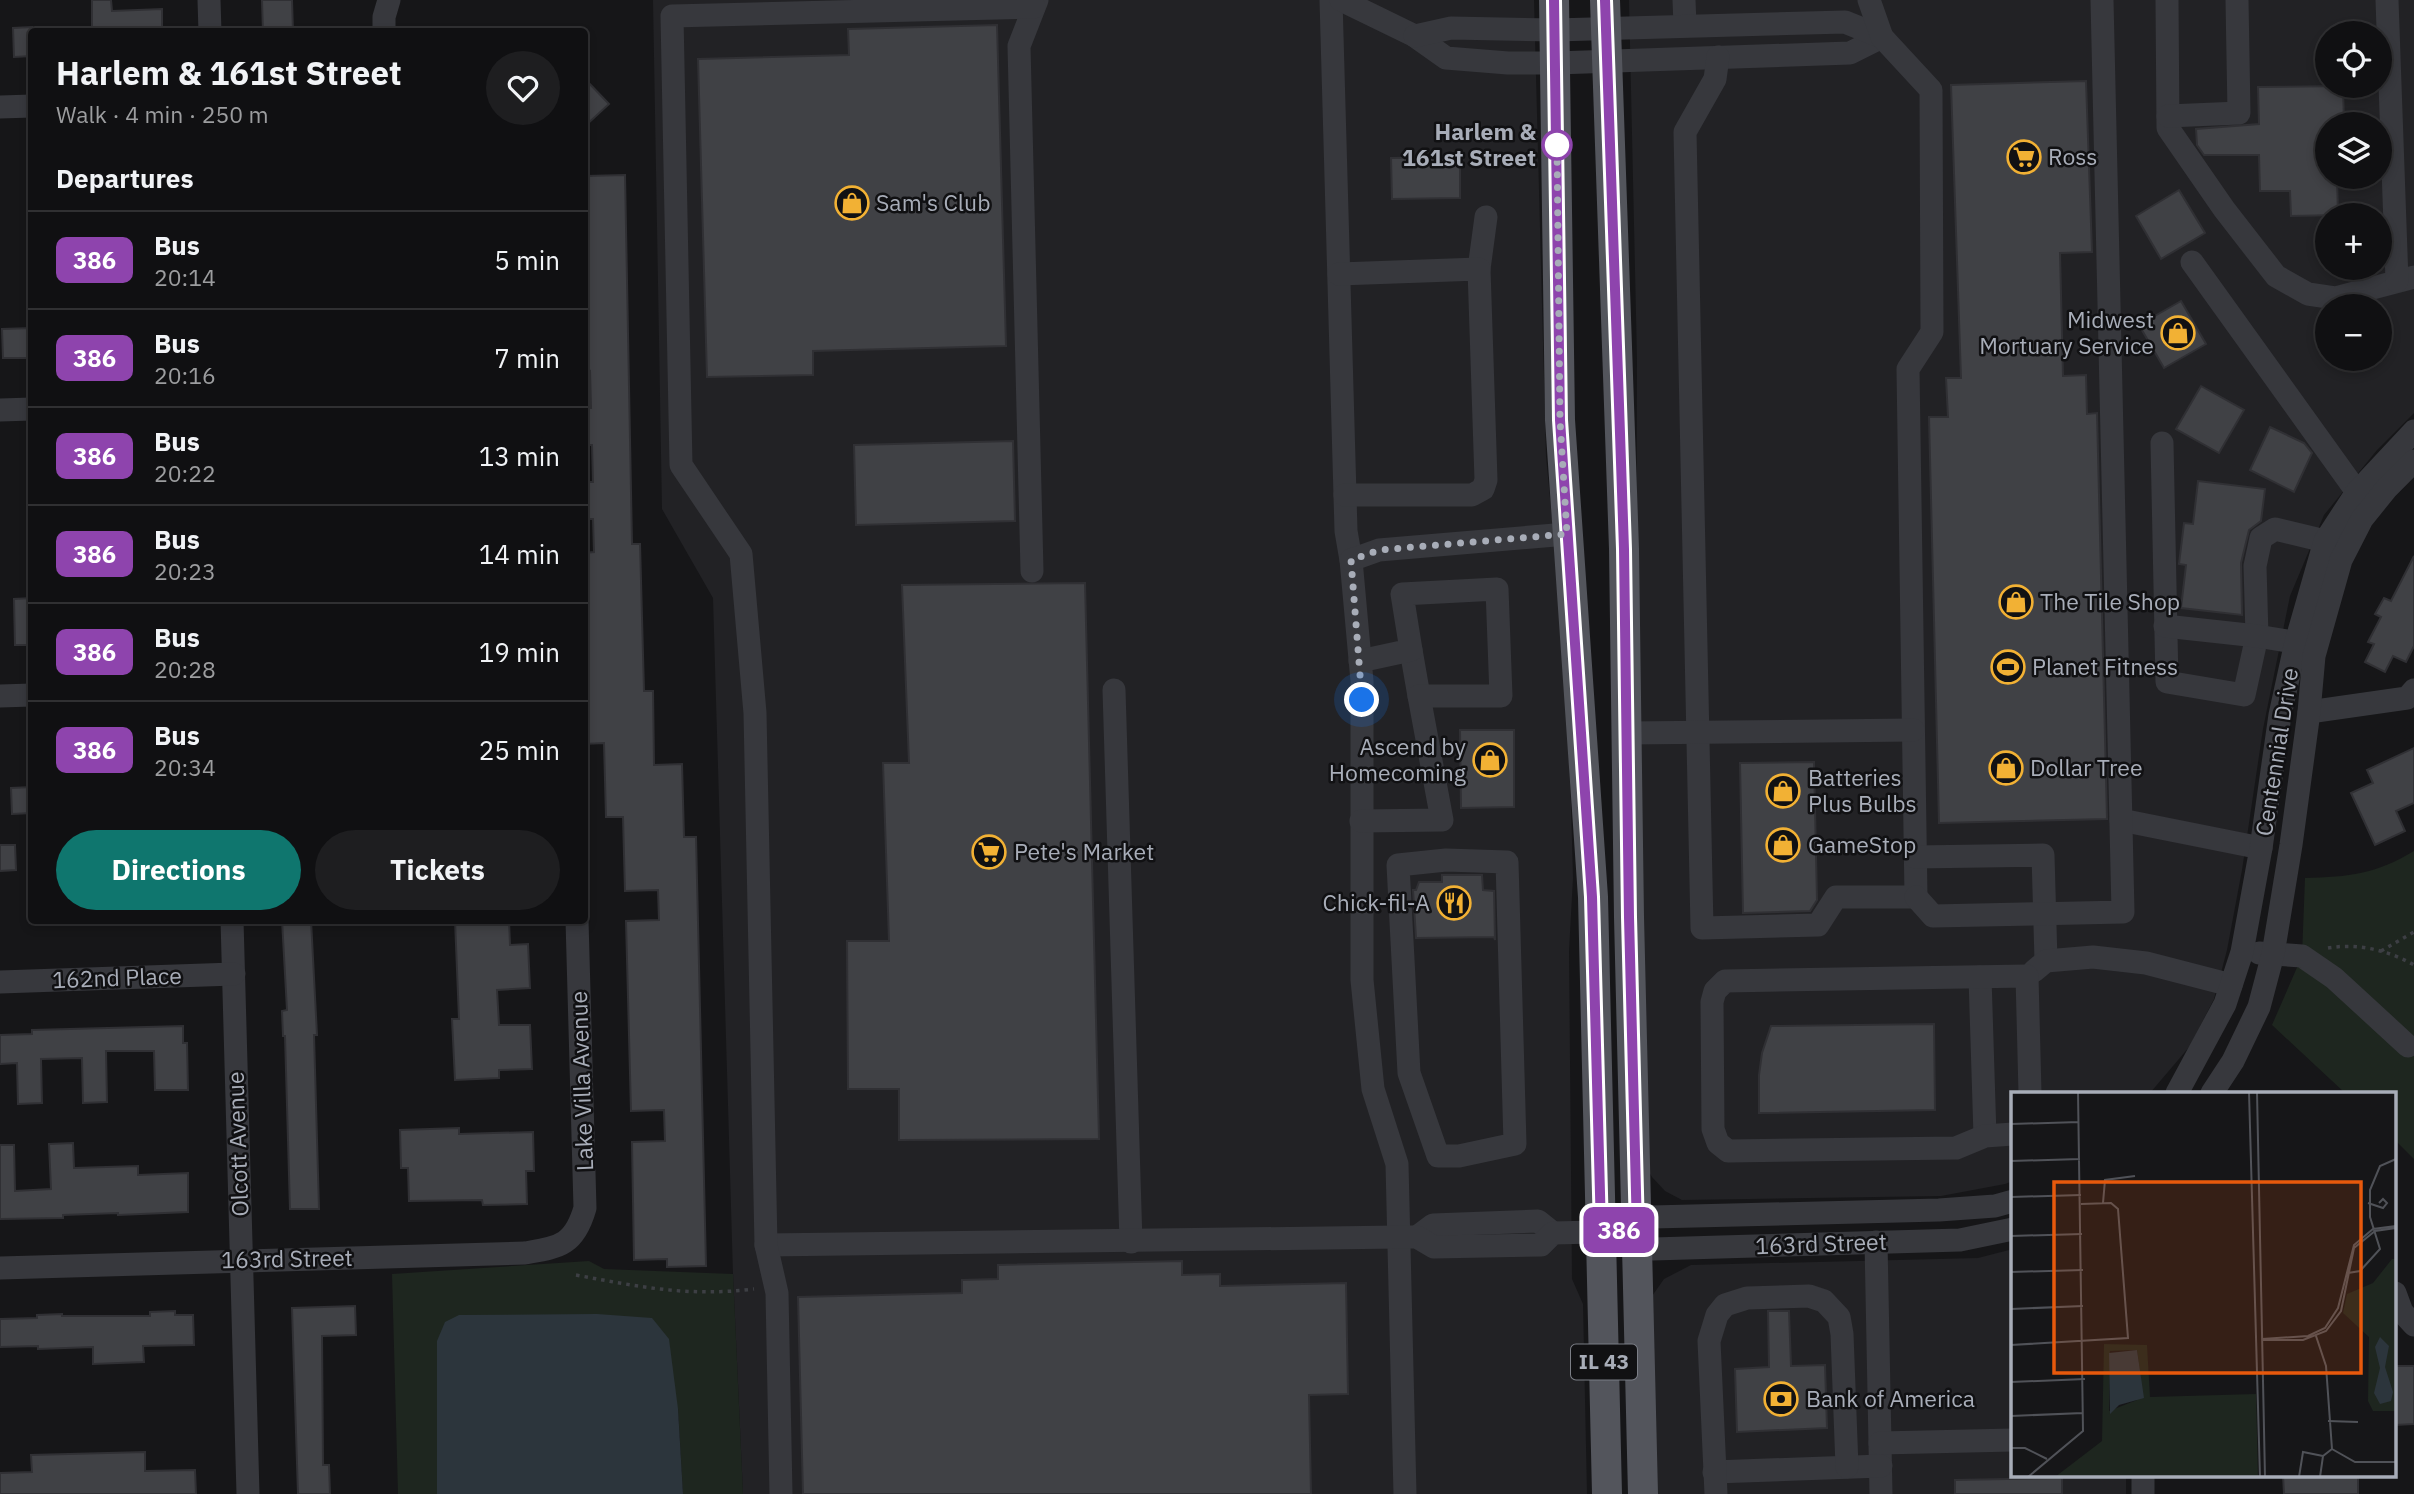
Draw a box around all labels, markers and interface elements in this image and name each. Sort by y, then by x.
map controls [2315,21,2392,371]
button: locate [2315,21,2392,98]
text: Harlem & 161st Street [56,51,402,94]
button: heart [486,51,560,125]
text: Walk · 4 min · 250 m [56,99,269,129]
button: layers [2315,112,2392,189]
place label: Harlem & 161st Street [1402,116,1536,172]
marker: Harlem & 161st Street [1542,130,1572,160]
supermarket icon: Ross [2005,138,2043,176]
place label: Ross [2048,141,2098,171]
text: Departures [56,161,194,195]
shop icon: Sam's Club [833,184,871,222]
place label: Sam's Club [876,187,991,217]
button: + [2315,203,2392,280]
text: Bus [154,228,200,262]
text: 5 min [494,243,560,277]
text: 386 [73,244,116,276]
text: 20:14 [154,262,216,292]
button: − [2315,294,2392,371]
place label: Midwest Mortuary Service [1979,304,2154,360]
shop icon: Midwest Mortuary Service [2159,314,2197,352]
text: Bus [154,326,200,360]
text: 7 min [494,341,560,375]
text: 386 [73,342,116,374]
text: 20:16 [154,360,216,390]
text: Bus [154,424,200,458]
text: 13 min [479,439,560,473]
text: 386 [73,440,116,472]
text: 20:22 [154,458,216,488]
text: Bus [154,522,200,556]
text: 14 min [479,537,560,571]
text: 386 [73,538,116,570]
text: 20:23 [154,556,216,586]
shop icon: The Tile Shop [1997,583,2035,621]
place label: The Tile Shop [2040,586,2180,616]
text: Bus [154,620,200,654]
text: 19 min [479,635,560,669]
text: 386 [73,636,116,668]
sports icon: Planet Fitness [1989,648,2027,686]
place label: Planet Fitness [2032,651,2178,681]
text: 20:28 [154,654,216,684]
street label: Centennial Drive [2248,666,2304,838]
your location [1344,682,1379,717]
text: Bus [154,718,200,752]
place label: Ascend by Homecoming [1329,731,1467,787]
text: 25 min [479,733,560,767]
text: 386 [73,734,116,766]
shop icon: Ascend by Homecoming [1471,741,1509,779]
shop icon: Dollar Tree [1987,749,2025,787]
text: 20:34 [154,752,216,782]
place label: Dollar Tree [2030,752,2143,782]
place label: Batteries Plus Bulbs [1808,762,1917,818]
shop icon: Batteries Plus Bulbs [1764,772,1802,810]
shop icon: GameStop [1764,826,1802,864]
place label: GameStop [1808,829,1916,859]
button: Directions [56,830,301,910]
button: Tickets [315,830,560,910]
supermarket icon: Pete's Market [970,833,1008,871]
place label: Pete's Market [1014,836,1154,866]
restaurant icon: Chick-fil-A [1435,884,1473,922]
place label: Chick-fil-A [1323,887,1430,917]
street label: 162nd Place [52,960,182,994]
street label: Lake Villa Avenue [563,990,599,1172]
street label: Olcott Avenue [219,1071,255,1217]
inset map [2011,1092,2396,1476]
line badge: 386 [1579,1207,1659,1253]
text: 386 [1597,1214,1641,1246]
street label: 163rd Street [1755,1226,1887,1260]
street label: 163rd Street [221,1242,353,1274]
road number: IL 43 [1571,1344,1637,1380]
bank icon: Bank of America [1762,1380,1800,1418]
place label: Bank of America [1806,1383,1975,1413]

